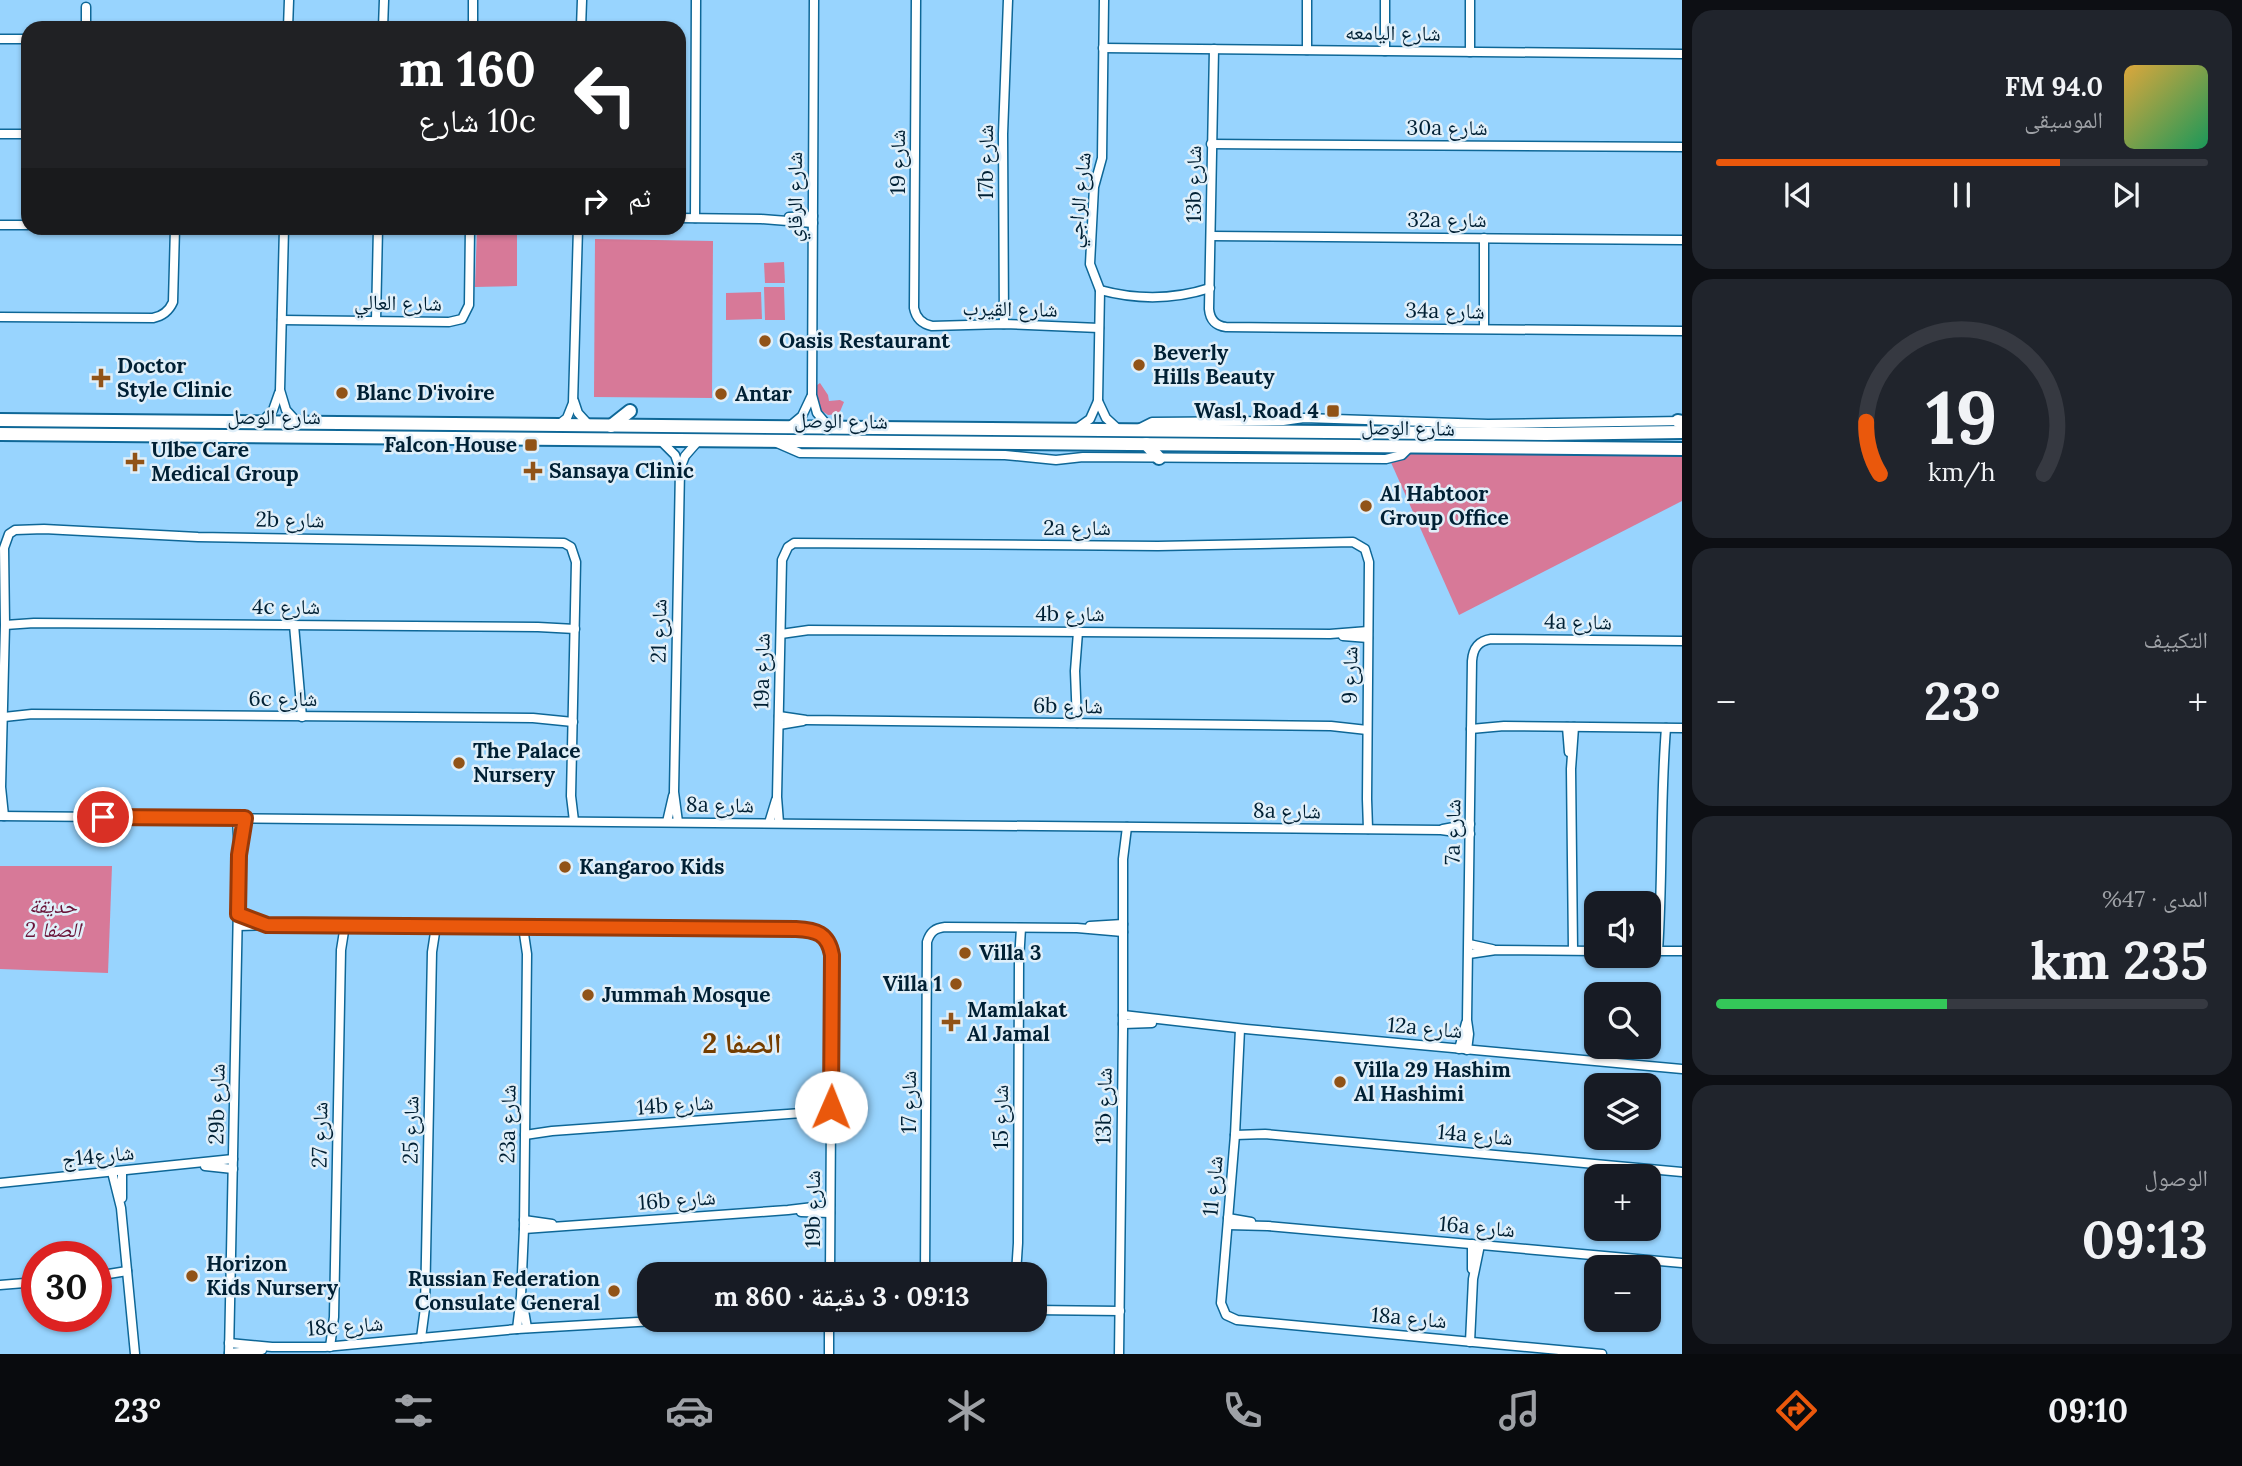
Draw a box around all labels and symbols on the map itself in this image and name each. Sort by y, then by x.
street label: شارع اليامعه [1345,18,1441,47]
street label: 30a شارع [1406,114,1488,141]
street label: 17b شارع [972,125,999,200]
street label: شارع 19 [884,129,911,195]
street label: 13b شارع [1180,145,1207,223]
street label: شارع الراجي [1060,151,1100,250]
street label: شارع الرقاي [781,152,811,242]
street label: 32a شارع [1407,206,1487,233]
street label: شارع العالي [354,288,442,320]
street label: شارع القيرب [962,294,1058,323]
street label: 34a شارع [1405,296,1485,325]
place label: Oasis Restaurant [779,327,950,354]
marker: Oasis Restaurant [757,333,773,349]
place label: Beverly Hills Beauty [1153,339,1275,390]
place label: Doctor Style Clinic [117,352,232,403]
marker: Beverly Hills Beauty [1131,357,1147,373]
marker: Doctor Style Clinic [91,368,111,388]
place label: Blanc D'ivoire [356,379,495,406]
place label: Antar [735,380,792,407]
marker: Blanc D'ivoire [334,385,350,401]
marker: Antar [713,386,729,402]
place label: Wasl, Road 4 [1194,397,1319,424]
street label: شارع الوصل [227,403,321,430]
marker: Wasl, Road 4 [1325,403,1341,419]
street label: شارع الوصل [794,406,888,435]
street label: شارع الوصل [1361,413,1455,442]
place label: Falcon House [384,431,517,458]
place label: Ulbe Care Medical Group [151,436,299,487]
marker: Falcon House [523,437,539,453]
marker: Ulbe Care Medical Group [125,452,145,472]
place label: Sansaya Clinic [549,457,694,484]
marker: Sansaya Clinic [523,461,543,481]
place label: Al Habtoor Group Office [1380,480,1509,531]
marker: Al Habtoor Group Office [1358,498,1374,514]
street label: 2b شارع [255,505,325,534]
street label: 2a شارع [1043,514,1111,541]
street label: 4c شارع [252,593,320,620]
street label: شارع 21 [644,599,673,663]
street label: 4b شارع [1035,600,1105,627]
street label: 4a شارع [1544,607,1612,636]
street label: 19a شارع [747,633,776,709]
street label: شارع 9 [1335,646,1364,704]
street label: 6c شارع [249,685,317,712]
street label: 6b شارع [1033,691,1103,720]
place label: The Palace Nursery [473,737,580,788]
marker: The Palace Nursery [451,755,467,771]
pin [73,787,133,847]
street label: 8a شارع [686,790,754,819]
street label: 8a شارع [1253,796,1321,825]
street label: 7a شارع [1438,799,1467,865]
place label: Kangaroo Kids [579,853,725,880]
marker: Kangaroo Kids [557,859,573,875]
park label: حديقة الصفا 2 [25,892,83,943]
place label: Villa 3 [979,939,1042,966]
marker: Villa 3 [957,945,973,961]
place label: Villa 1 [883,970,942,997]
marker: Villa 1 [948,976,964,992]
place label: Jummah Mosque [602,981,771,1008]
marker: Jummah Mosque [580,987,596,1003]
place label: Mamlakat Al Jamal [967,996,1067,1047]
street label: 12a شارع [1386,1011,1464,1044]
marker: Mamlakat Al Jamal [941,1012,961,1032]
district label: الصفا 2 [702,1025,782,1061]
place label: Villa 29 Hashim Al Hashimi [1354,1056,1511,1107]
street label: 29b شارع [202,1063,231,1145]
street label: 13b شارع [1089,1067,1118,1145]
position arrow [794,1070,868,1144]
street label: شارع 17 [895,1071,922,1133]
marker: Villa 29 Hashim Al Hashimi [1332,1074,1348,1090]
street label: 23a شارع [493,1084,522,1164]
street label: شارع 15 [987,1085,1014,1149]
street label: 14b شارع [636,1088,714,1121]
street label: شارع 25 [396,1096,425,1164]
street label: شارع 27 [305,1102,334,1168]
street label: 14a شارع [1436,1118,1514,1151]
street label: شارع14ج [61,1138,135,1173]
street label: شارع 11 [1196,1155,1229,1217]
street label: 19b شارع [799,1170,826,1248]
street label: 16b شارع [637,1183,717,1216]
street label: 16a شارع [1438,1210,1516,1243]
speed limit sign: 30 [21,1241,112,1332]
place label: Horizon Kids Nursery [206,1250,339,1301]
place label: Russian Federation Consulate General [408,1265,600,1316]
marker: Horizon Kids Nursery [184,1268,200,1284]
marker: Russian Federation Consulate General [606,1283,622,1299]
street label: 18a شارع [1370,1301,1448,1334]
street label: 18c شارع [306,1309,384,1342]

